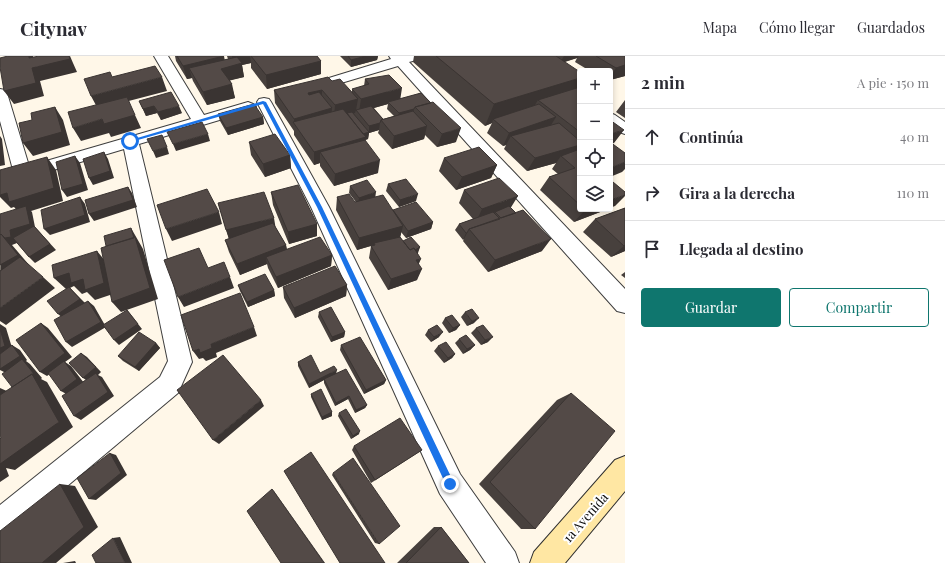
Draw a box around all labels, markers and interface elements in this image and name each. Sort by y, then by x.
text: Citynav [20,15,87,41]
text: Mapa [703,18,737,37]
text: Cómo llegar [759,18,835,37]
text: Guardados [857,18,925,37]
map controls [577,68,613,212]
button: + [577,68,613,104]
text: 2 min [641,71,685,93]
text: A pie · 150 m [857,74,929,91]
button: − [577,104,613,140]
icon: ahead [641,126,663,148]
text: Continúa [679,127,743,147]
text: 40 m [900,128,929,145]
route start [121,132,139,150]
button: locate [577,140,613,176]
button: layers [577,176,613,212]
icon: right [641,182,663,204]
text: Gira a la derecha [679,183,795,203]
text: 110 m [897,184,929,201]
icon: arrive [641,238,663,260]
text: Llegada al destino [679,239,803,259]
button: Guardar [641,288,781,327]
button: Compartir [789,288,929,327]
route end [441,475,459,493]
street label: 1a Avenida [559,488,612,545]

